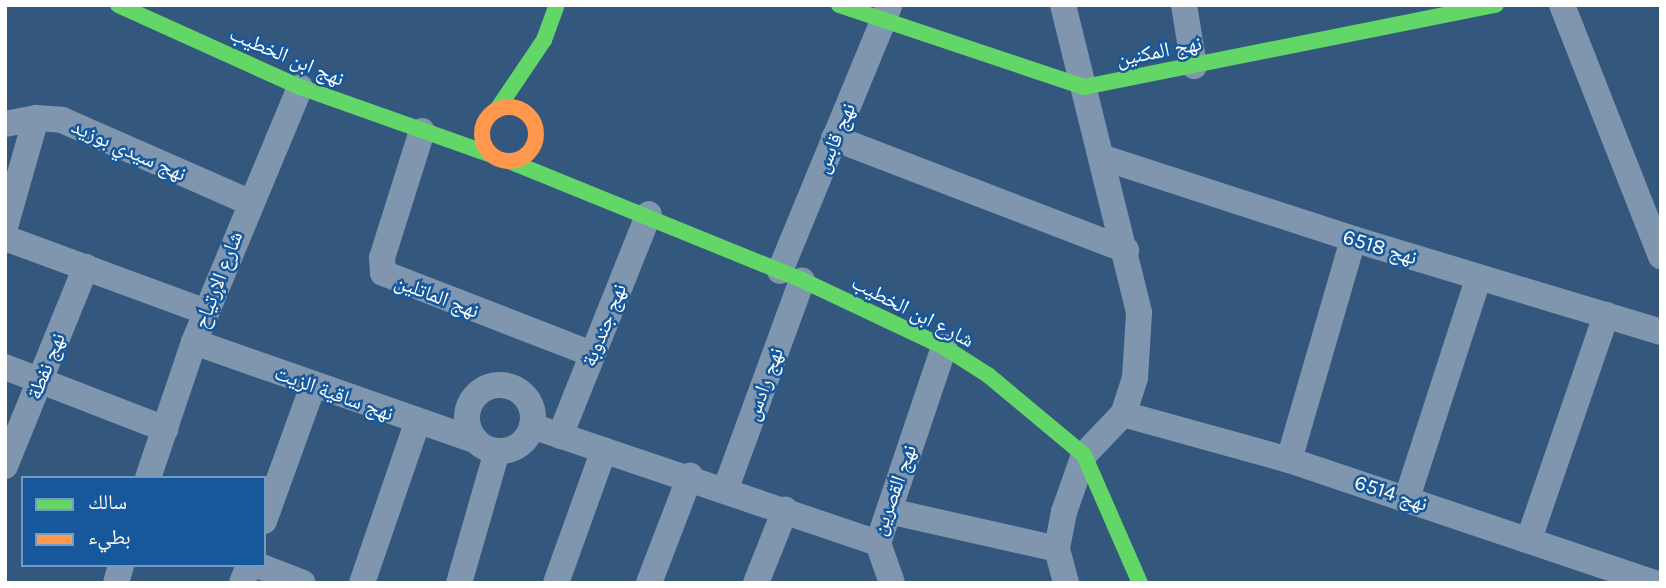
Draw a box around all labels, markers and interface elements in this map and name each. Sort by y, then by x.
street label: نهج ابن الخطيب [226,21,348,91]
street label: نهج المكنين [1114,30,1204,72]
street label: نهج قابس [809,99,861,177]
street label: نهج سيدي بوزيد [68,113,190,187]
street label: نهج 6518 [1340,224,1420,270]
street label: شارع الإرتياح [188,228,248,332]
street label: نهج الماتلين [391,268,483,324]
street label: شارع ابن الخطيب [847,269,979,353]
street label: نهج جندوبة [576,280,632,370]
street label: نهج نفطة [21,329,71,403]
street label: نهج رادس [739,344,789,424]
street label: نهج ساقية الزيت [271,360,397,426]
street label: نهج القصرين [866,441,922,539]
street label: نهج 6514 [1351,469,1431,517]
legend [21,476,266,567]
text: سالك [88,490,127,514]
text: بطيء [88,525,131,549]

